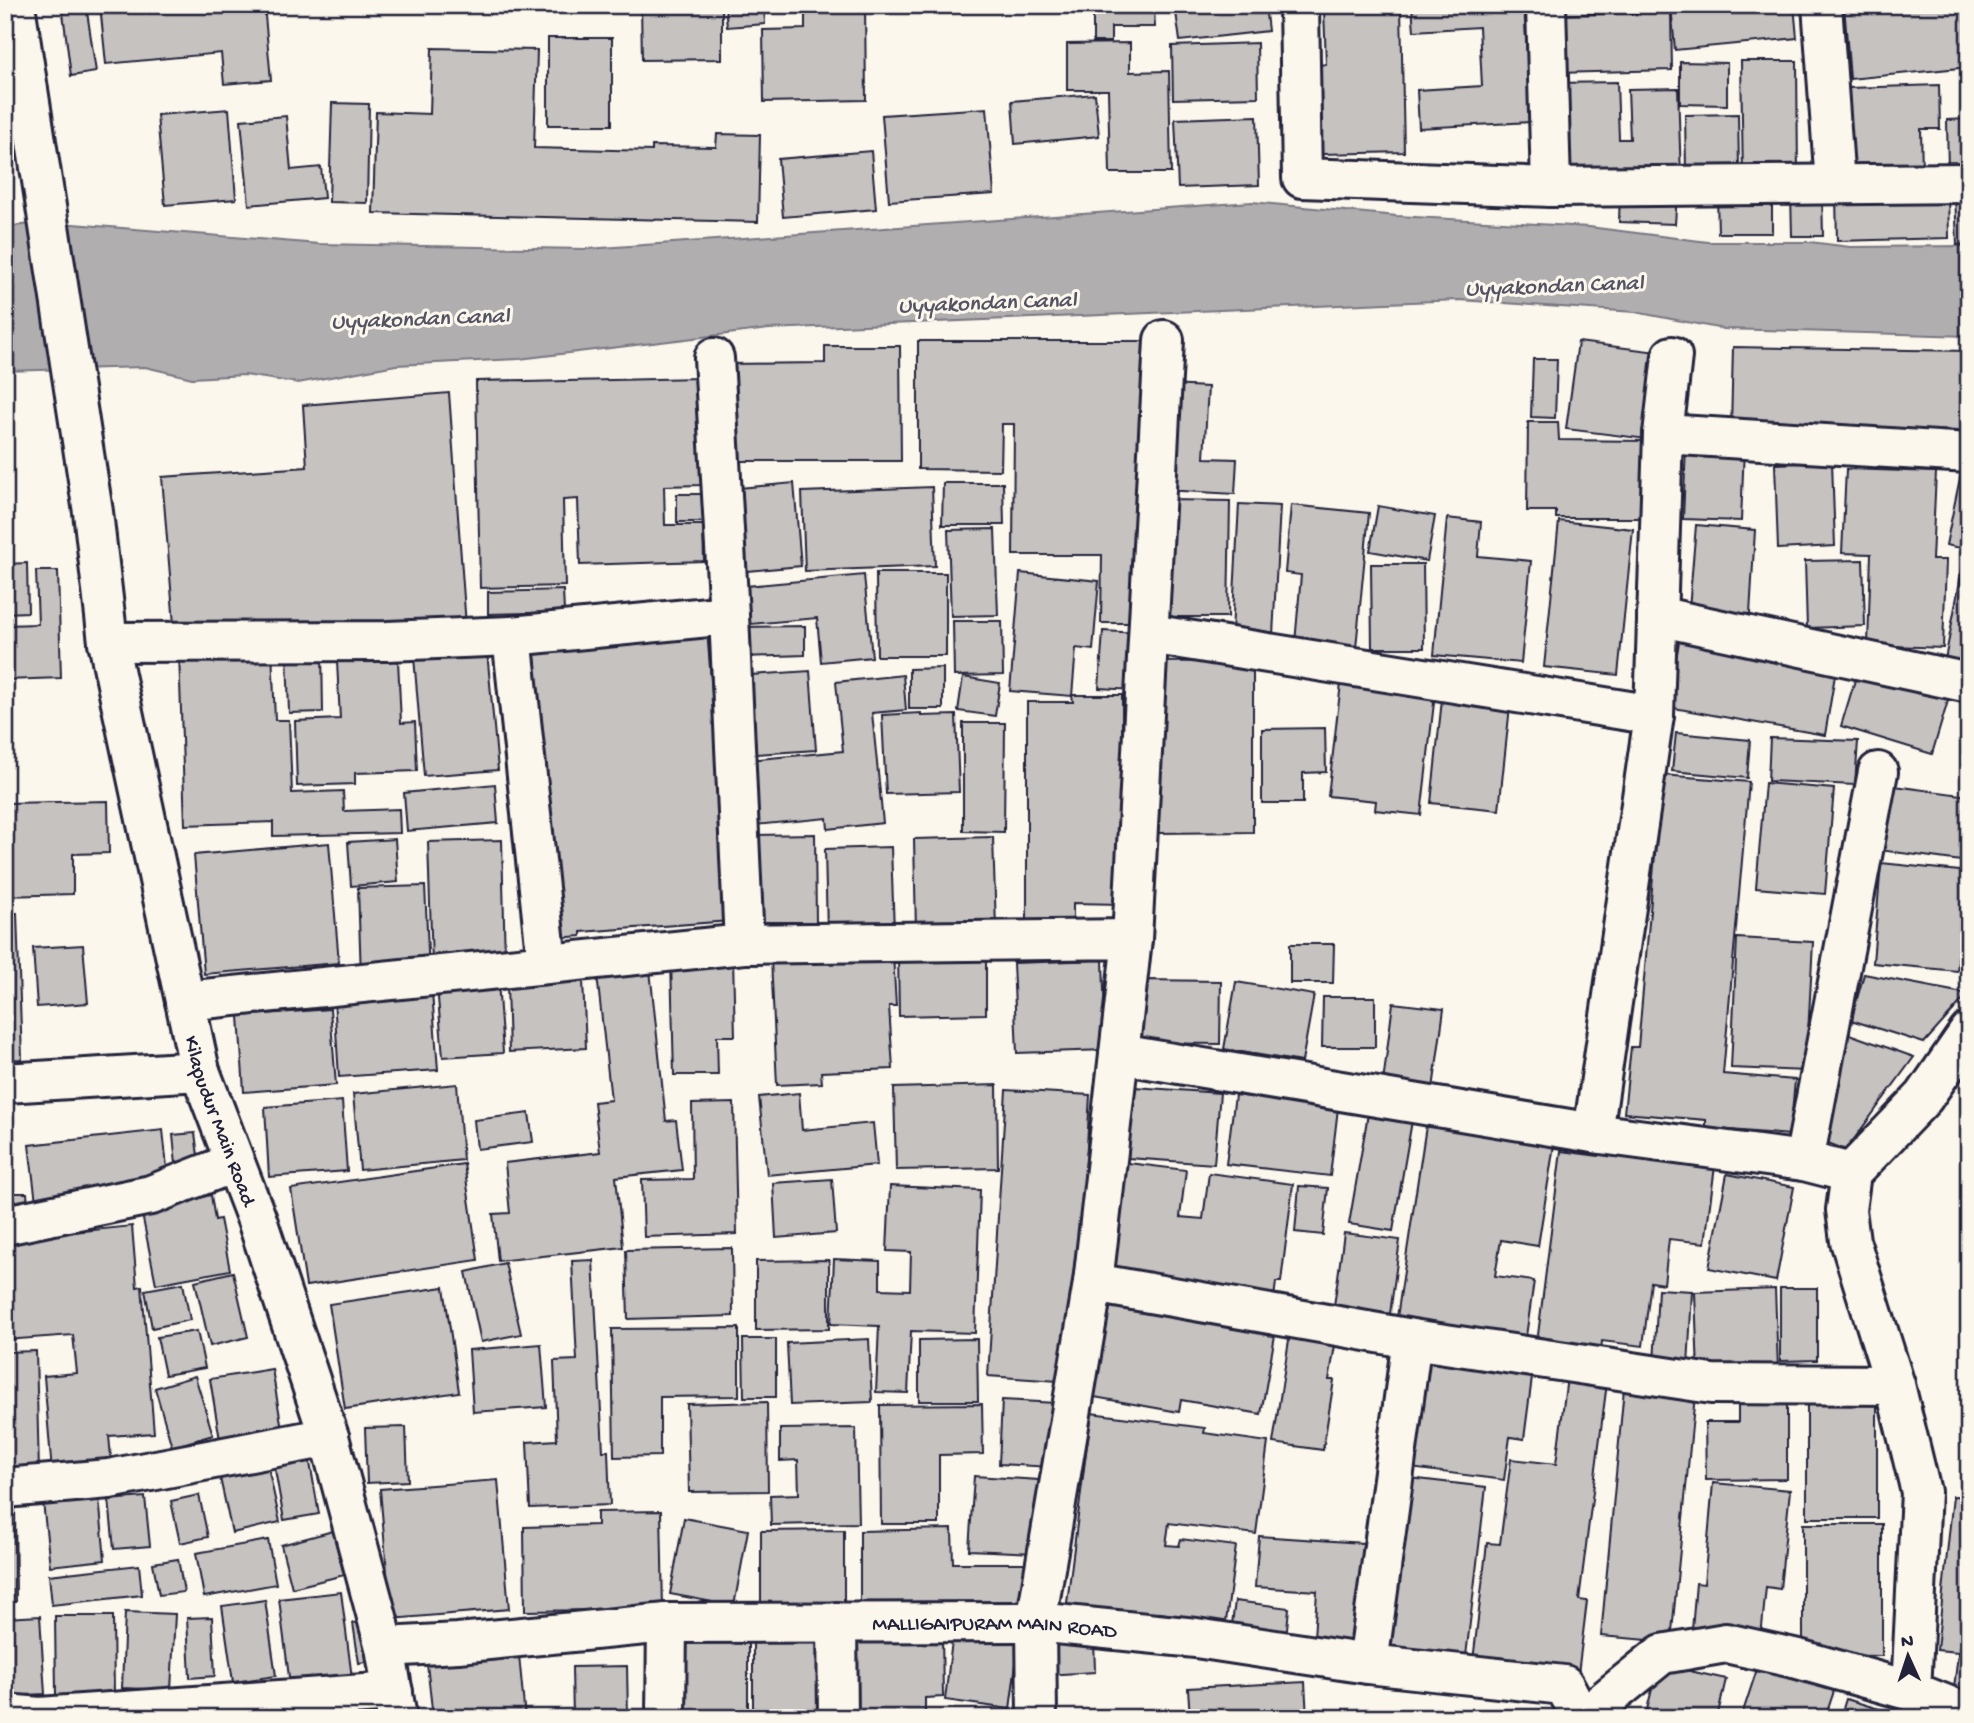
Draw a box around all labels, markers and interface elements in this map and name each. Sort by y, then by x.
water label: Uyyakondan Canal [1464,271,1646,304]
water label: Uyyakondan Canal [897,288,1079,321]
water label: Uyyakondan Canal [330,304,512,337]
street label: Kilapudur Main Road [177,1034,260,1212]
street label: MALLIGAIPURAM MAIN ROAD [872,1613,1118,1646]
north arrow [1872,1622,1942,1692]
text: N [1900,1631,1914,1654]

